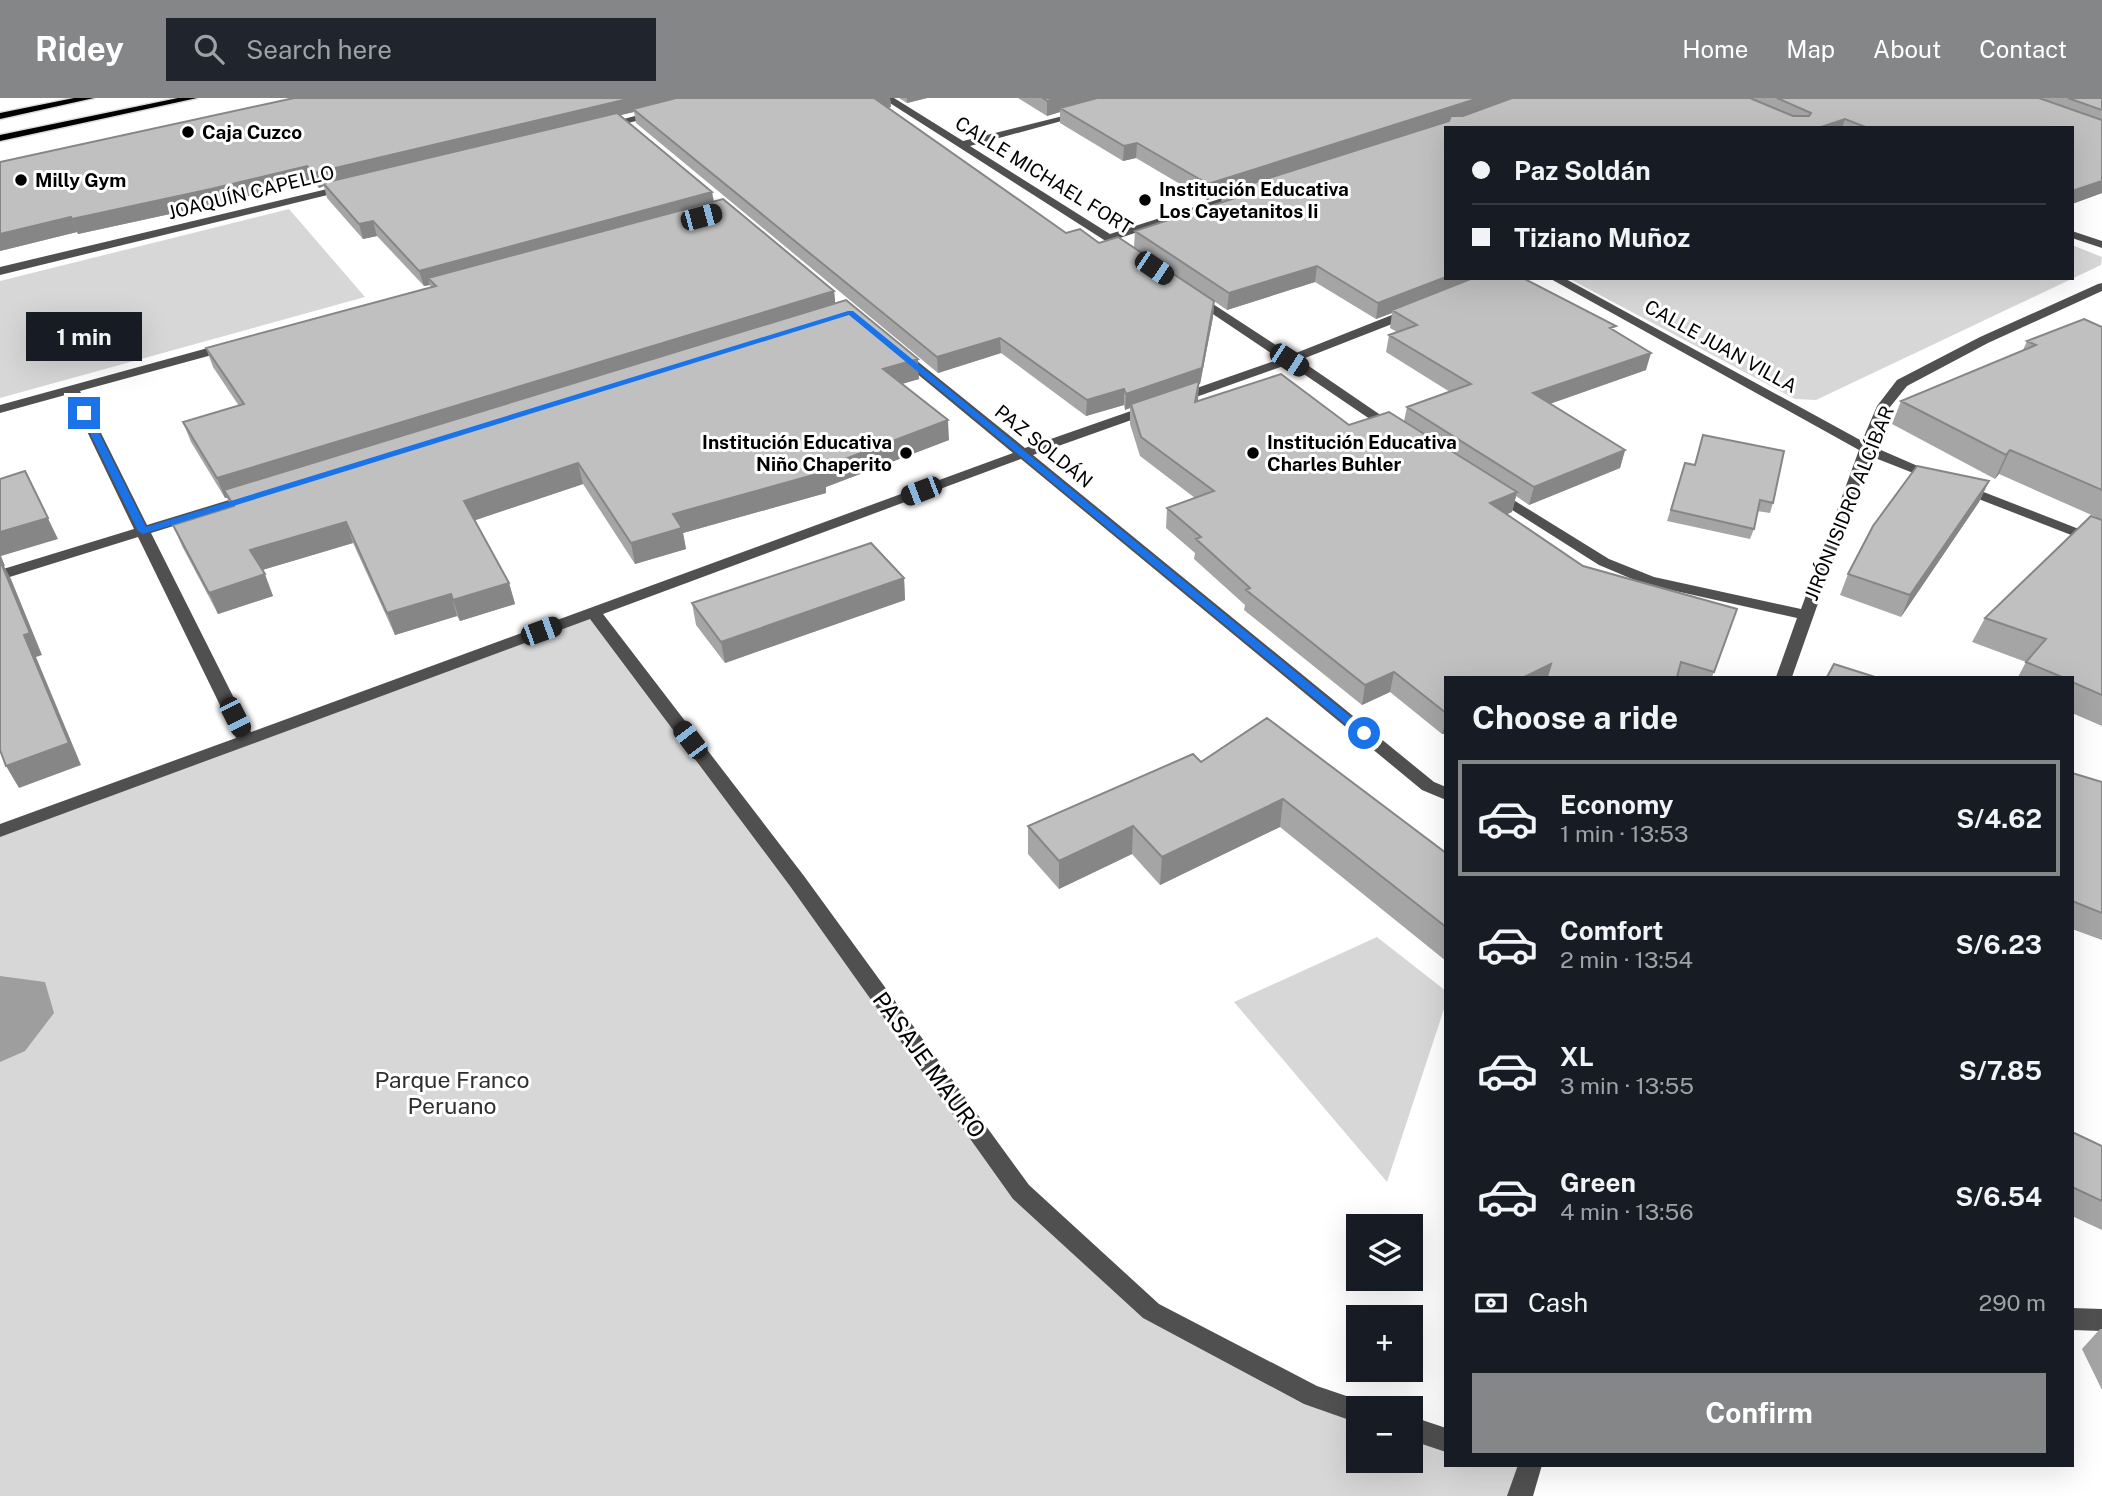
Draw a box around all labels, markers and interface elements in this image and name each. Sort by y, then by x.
search box [166,18,656,81]
text: Ridey [35,30,124,68]
icon: search [190,30,228,68]
text: Search here [246,34,392,65]
text: Home [1682,35,1748,63]
text: Map [1786,35,1835,63]
text: About [1873,35,1941,63]
text: Contact [1979,35,2067,63]
street label: CALLE MICHAEL FORT [951,111,1137,239]
place label: Caja Cuzco [202,121,302,143]
marker: Caja Cuzco [180,124,196,140]
text: Paz Soldán [1514,155,1651,186]
street label: JOAQUÍN CAPELLO [165,161,337,223]
place label: Milly Gym [35,169,126,191]
marker: Milly Gym [13,172,29,188]
place label: Institución Educativa Los Cayetanitos Ii [1159,178,1349,222]
marker: Institución Educativa Los Cayetanitos Ii [1137,192,1153,208]
car [678,201,725,233]
text: Tiziano Muñoz [1514,222,1690,253]
car [1131,248,1178,288]
street label: CALLE JUAN VILLA [1641,295,1801,397]
callout: 1 min [26,312,142,360]
text: 1 min [56,323,112,350]
car [1266,340,1313,380]
route end [68,397,100,429]
street label: PAZ SOLDÁN [991,400,1097,492]
street label: JIRÓN ISIDRO ALCÍBAR [1800,403,1898,603]
place label: Institución Educativa Niño Chaperito [702,431,892,475]
place label: Institución Educativa Charles Buhler [1267,431,1457,475]
marker: Institución Educativa Niño Chaperito [898,445,914,461]
marker: Institución Educativa Charles Buhler [1245,445,1261,461]
car [898,474,945,508]
car [518,614,565,648]
car [217,694,254,740]
text: Choose a ride [1472,699,1678,736]
car [669,717,712,763]
route start [1348,717,1380,749]
icon: car [1476,787,1539,850]
text: Economy [1560,789,1673,820]
text: S/4.62 [1956,803,2042,834]
text: 1 min · 13:53 [1560,820,1689,847]
icon: car [1476,913,1539,976]
text: Comfort [1560,915,1663,946]
text: S/6.23 [1956,929,2042,960]
text: 2 min · 13:54 [1560,946,1693,973]
street label: PASAJE MAURO [867,986,991,1143]
icon: car [1476,1039,1539,1102]
text: XL [1560,1041,1594,1072]
text: S/7.85 [1959,1055,2042,1086]
park label: Parque Franco Peruano [374,1066,530,1119]
text: 3 min · 13:55 [1560,1072,1694,1099]
icon: car [1476,1165,1539,1228]
text: Green [1560,1167,1636,1198]
text: S/6.54 [1955,1181,2042,1212]
text: 4 min · 13:56 [1560,1198,1693,1225]
map controls [1346,1214,1423,1473]
button: layers [1346,1214,1423,1291]
icon: cash [1472,1284,1510,1322]
text: Cash [1528,1287,1588,1318]
text: 290 m [1979,1289,2046,1316]
button: + [1346,1305,1423,1382]
button: Confirm [1472,1373,2046,1453]
button: − [1346,1396,1423,1473]

